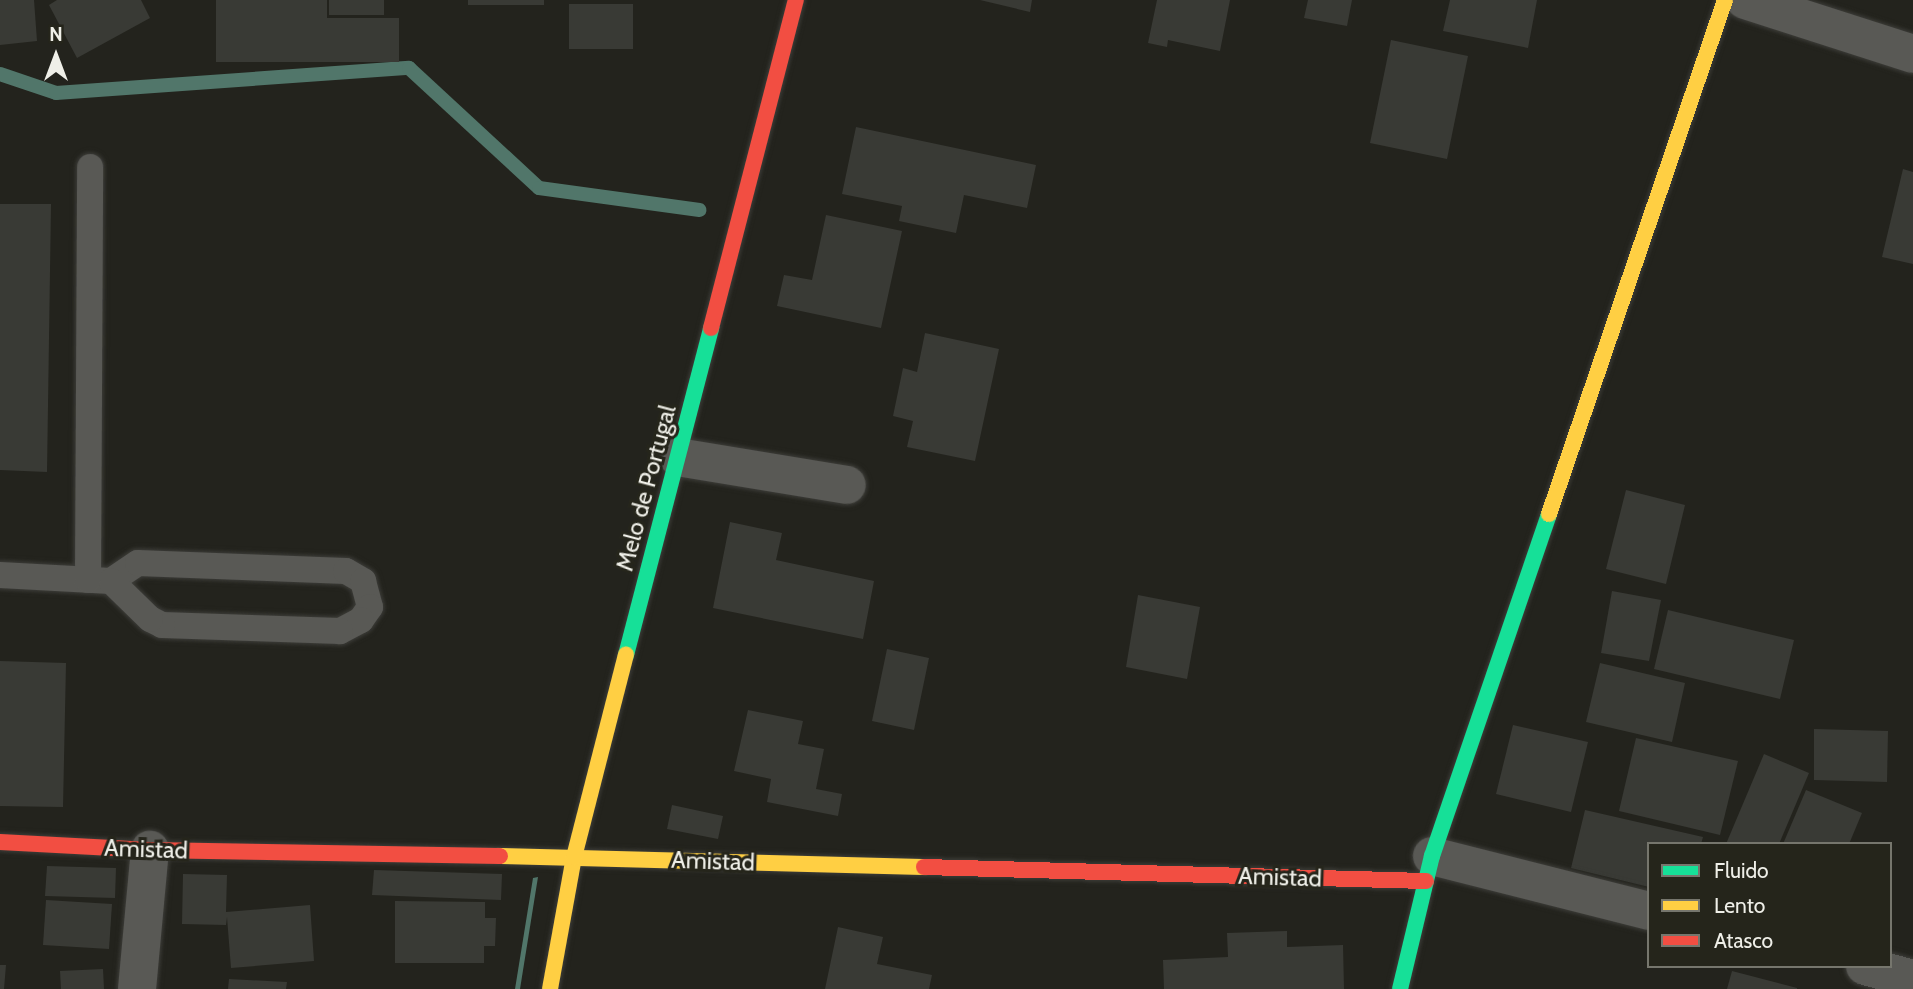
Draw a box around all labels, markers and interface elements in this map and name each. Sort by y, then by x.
north arrow [21,21,91,91]
text: N [49,23,63,46]
street label: Melo de Portugal [610,402,682,574]
street label: Amistad [104,833,188,865]
legend [1647,842,1892,968]
street label: Amistad [671,845,755,877]
text: Fluido [1714,858,1769,883]
street label: Amistad [1238,861,1322,893]
text: Lento [1714,893,1765,918]
text: Atasco [1714,928,1773,953]

